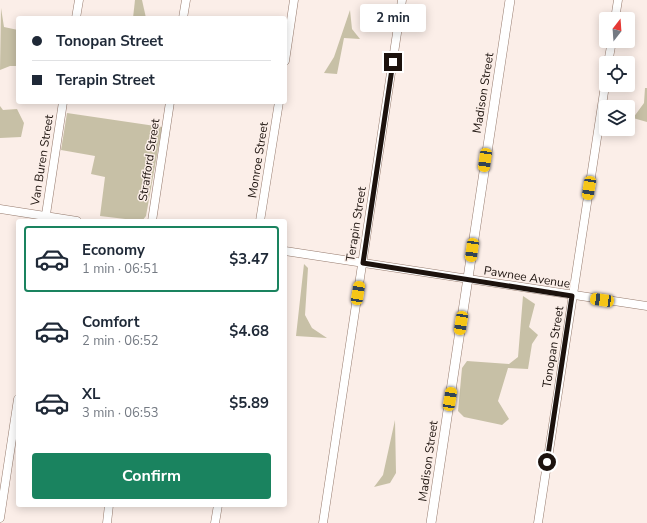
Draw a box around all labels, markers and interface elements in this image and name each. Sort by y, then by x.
callout: 2 min [360,4,426,32]
text: 2 min [376,9,410,27]
north arrow [599,12,635,48]
map controls [599,12,635,136]
text: Tonopan Street [56,31,163,51]
street label: Madison Street [469,51,497,134]
route end [384,53,402,71]
button: locate [599,56,635,92]
text: Terapin Street [56,70,155,90]
button: layers [599,100,635,136]
street label: Van Buren Street [27,113,57,208]
street label: Strafford Street [135,117,164,202]
street label: Monroe Street [244,120,272,199]
car [477,147,493,173]
car [581,175,597,201]
street label: Terapin Street [342,185,370,263]
car [464,237,480,263]
text: Economy [82,240,145,260]
icon: car [34,241,70,277]
text: $3.47 [229,249,269,269]
text: 1 min · 06:51 [82,260,158,278]
street label: Pawnee Avenue [483,262,571,292]
car [350,280,366,306]
car [589,292,615,308]
street label: Tonopan Street [539,304,567,389]
car [453,310,469,336]
text: Comfort [82,312,139,332]
icon: car [34,313,70,349]
text: $4.68 [229,321,269,341]
text: 2 min · 06:52 [82,332,158,350]
text: XL [82,384,101,404]
icon: car [34,385,70,421]
car [442,386,458,412]
text: $5.89 [229,393,269,413]
text: 3 min · 06:53 [82,404,158,422]
street label: Madison Street [414,419,442,502]
button: Confirm [32,453,271,499]
route start [538,453,556,471]

